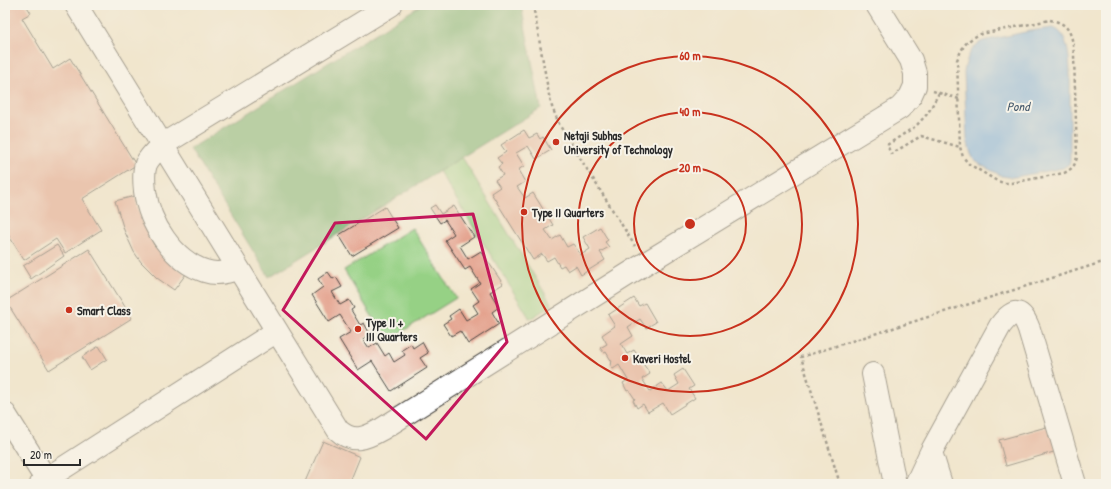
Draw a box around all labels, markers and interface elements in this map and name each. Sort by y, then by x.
text: 60 m [679,47,701,64]
water label: Pond [1007,97,1031,115]
text: 40 m [680,103,700,120]
place label: Netaji Subhas University of Technology [564,127,673,159]
marker: Netaji Subhas University of Technology [551,137,561,147]
text: 20 m [679,159,701,176]
place label: Type II Quarters [531,204,604,222]
marker: Type II Quarters [519,207,529,217]
centre of rings [683,217,697,231]
place label: Smart Class [77,302,131,319]
marker: Smart Class [64,305,74,315]
place label: Type II + III Quarters [365,314,418,345]
marker: Type II + III Quarters [353,324,363,334]
place label: Kaveri Hostel [633,350,692,367]
marker: Kaveri Hostel [620,353,630,363]
scale bar [24,441,80,467]
text: 20 m [30,446,52,463]

